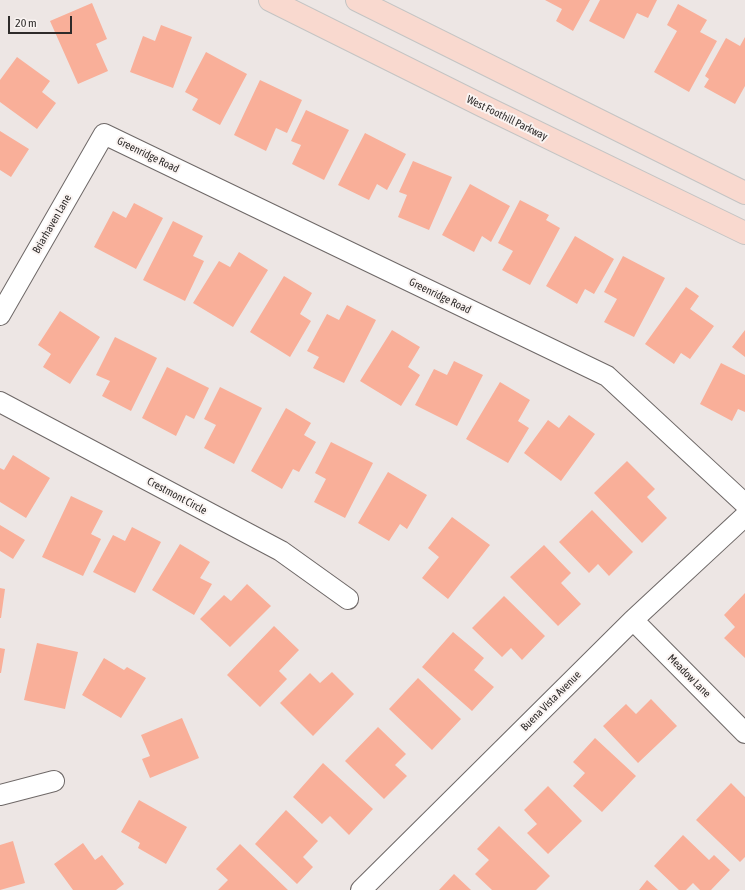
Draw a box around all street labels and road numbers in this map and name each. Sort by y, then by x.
street label: West Foothill Parkway [464,93,550,143]
street label: Greenridge Road [115,134,181,176]
street label: Briarhaven Lane [30,192,74,256]
street label: Greenridge Road [407,275,473,317]
street label: Crestmont Circle [145,475,209,517]
street label: Meadow Lane [665,652,713,700]
street label: Buena Vista Avenue [518,668,584,734]

